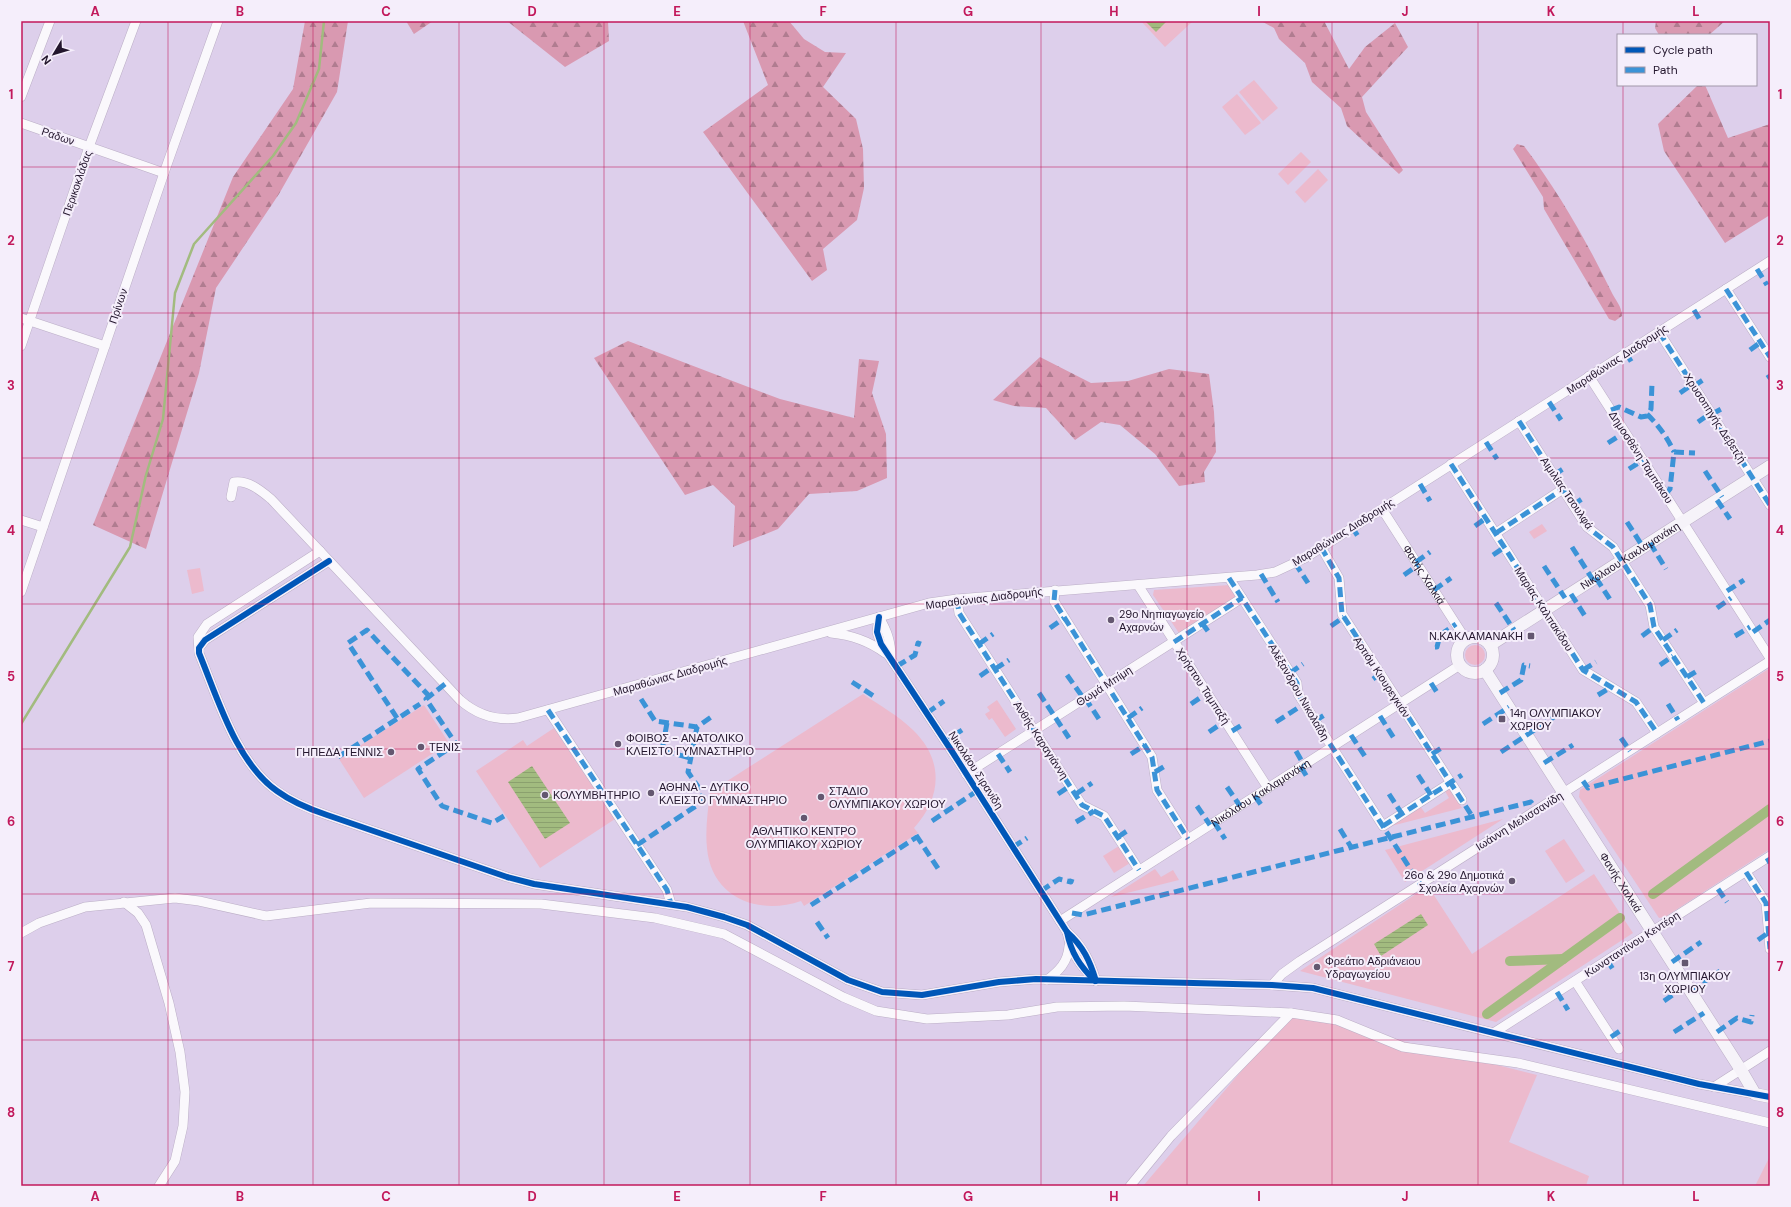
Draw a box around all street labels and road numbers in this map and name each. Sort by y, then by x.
street label: Ραδων [40,124,77,148]
street label: Περικοκλάδας [59,149,95,217]
street label: Πρίνων [105,286,131,325]
street label: Μαραθώνιας Διαδρομής [1564,321,1670,397]
street label: Χρυσοπηγής Δεβετζή [1681,371,1749,465]
street label: Δημοσθένη Ταμπάκου [1606,408,1676,506]
street label: Αιμιλίας Τσουλφά [1538,454,1597,532]
street label: Μαραθώνιας Διαδρομής [1289,495,1397,569]
street label: Νικόλαου Κακλαμανάκη [1577,519,1682,593]
street label: Φανής Χαλκιά [1400,542,1449,608]
street label: Μαρίας Καλπακίδου [1512,564,1576,654]
street label: Μαραθώνιας Διαδρομής [925,584,1043,612]
street label: Αρτιόμ Κιουρεγκιάν [1351,634,1414,721]
street label: Αλέξανδρου Νικολαΐδη [1266,641,1332,743]
street label: Χρήστου Ταμπαξή [1173,645,1233,727]
street label: Μαραθώνιας Διαδρομής [611,653,729,699]
street label: Θωμά Μπίμη [1073,663,1135,709]
street label: Ανθής Καραγιάννη [1010,698,1072,782]
street label: Νικολάου Σιρανίδη [945,728,1007,812]
street label: Νικόλαου Κακλαμανάκη [1208,756,1313,830]
street label: Ιωάννη Μελισσανίδη [1473,789,1565,853]
street label: Φανής Χαλκιά [1596,850,1646,915]
street label: Κωνσταντίνου Κεντέρη [1582,908,1682,980]

